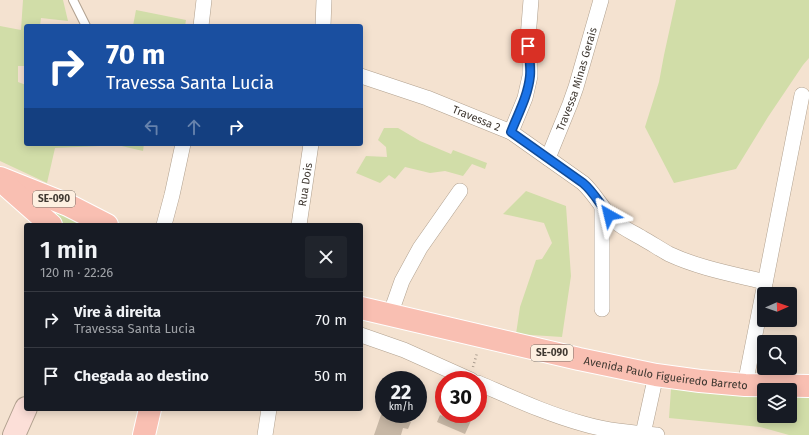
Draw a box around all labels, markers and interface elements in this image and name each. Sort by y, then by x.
street label: Travessa Minas Gerais [553,26,599,133]
pin [511,29,545,63]
icon: arrive [517,35,539,57]
text: 70 m [106,38,165,71]
icon: right [40,40,92,92]
text: Travessa Santa Lucia [106,72,274,94]
street label: Travessa 2 [451,102,503,134]
icon: left [141,116,163,138]
icon: ahead [183,116,205,138]
icon: right [225,116,247,138]
street label: Rua Dois [295,162,315,207]
road number: SE-090 [33,191,75,207]
position arrow [588,194,630,236]
text: 1 min [40,236,98,264]
button: close [305,236,347,278]
text: 120 m · 22:26 [40,265,113,280]
north arrow [757,287,797,327]
map controls [757,287,797,423]
text: Vire à direita [74,303,161,321]
icon: right [40,309,62,331]
text: 70 m [315,311,347,329]
text: Travessa Santa Lucia [74,321,195,336]
button: search [757,335,797,375]
road number: SE-090 [531,345,573,361]
street label: Avenida Paulo Figueiredo Barreto [583,354,748,392]
icon: arrive [40,365,62,387]
text: Chegada ao destino [74,367,209,385]
text: 50 m [314,367,347,385]
speed limit sign: 30 [435,371,487,423]
text: 22 [391,380,411,404]
button: layers [757,383,797,423]
text: km/h [389,401,413,413]

